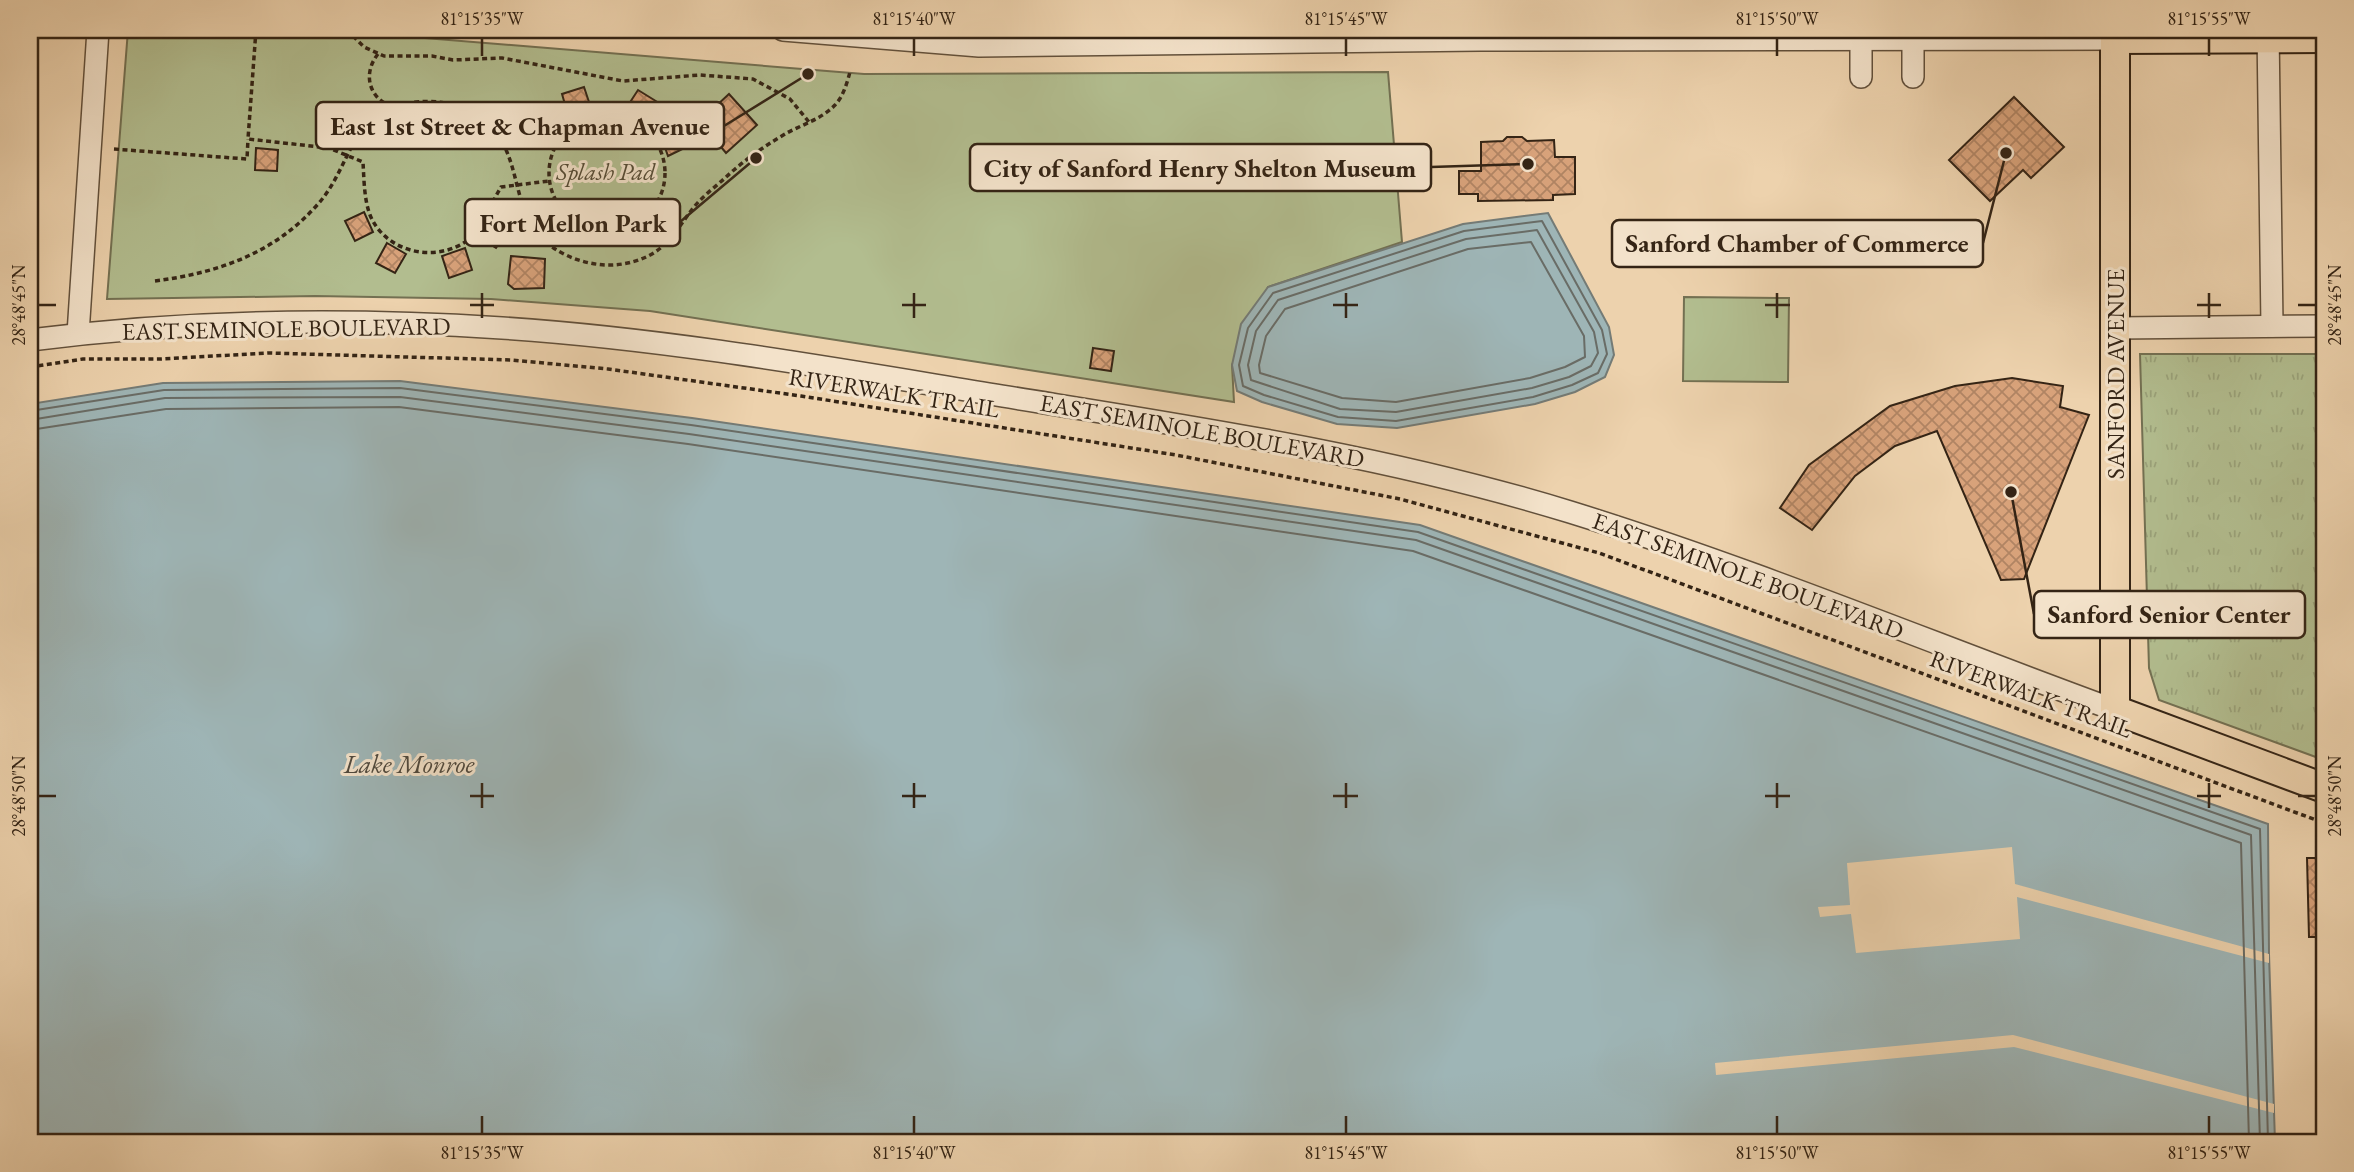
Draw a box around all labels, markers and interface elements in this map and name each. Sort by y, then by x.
text: 81°15'35"W [440,7,524,30]
text: 81°15'40"W [872,7,956,30]
text: 81°15'45"W [1304,7,1388,30]
text: 81°15'50"W [1735,7,1819,30]
text: 81°15'55"W [2167,7,2251,30]
callout: East 1st Street & Chapman Avenue [316,102,724,149]
text: East 1st Street & Chapman Avenue [330,109,710,143]
callout: City of Sanford Henry Shelton Museum [970,144,1431,191]
text: City of Sanford Henry Shelton Museum [984,151,1416,185]
park label: Splash Pad [555,156,656,187]
callout: Fort Mellon Park [465,199,680,246]
text: Fort Mellon Park [479,206,667,240]
callout: Sanford Chamber of Commerce [1612,220,1983,267]
text: Sanford Chamber of Commerce [1625,226,1969,260]
text: 28°48'45"N [7,264,30,345]
text: 28°48'45"N [2323,264,2346,345]
street label: SANFORD AVENUE [2100,269,2131,479]
street label: EAST SEMINOLE BOULEVARD [121,310,451,347]
street label: RIVERWALK TRAIL [787,361,1002,424]
street label: EAST SEMINOLE BOULEVARD [1037,387,1367,474]
street label: EAST SEMINOLE BOULEVARD [1588,505,1908,646]
callout: Sanford Senior Center [2034,591,2305,638]
text: Sanford Senior Center [2047,597,2291,631]
street label: RIVERWALK TRAIL [1926,643,2136,744]
water label: Lake Monroe [343,747,475,781]
text: 28°48'50"N [7,755,30,836]
text: 28°48'50"N [2323,755,2346,836]
text: 81°15'35"W [440,1141,524,1164]
text: 81°15'40"W [872,1141,956,1164]
text: 81°15'45"W [1304,1141,1388,1164]
text: 81°15'50"W [1735,1141,1819,1164]
text: 81°15'55"W [2167,1141,2251,1164]

